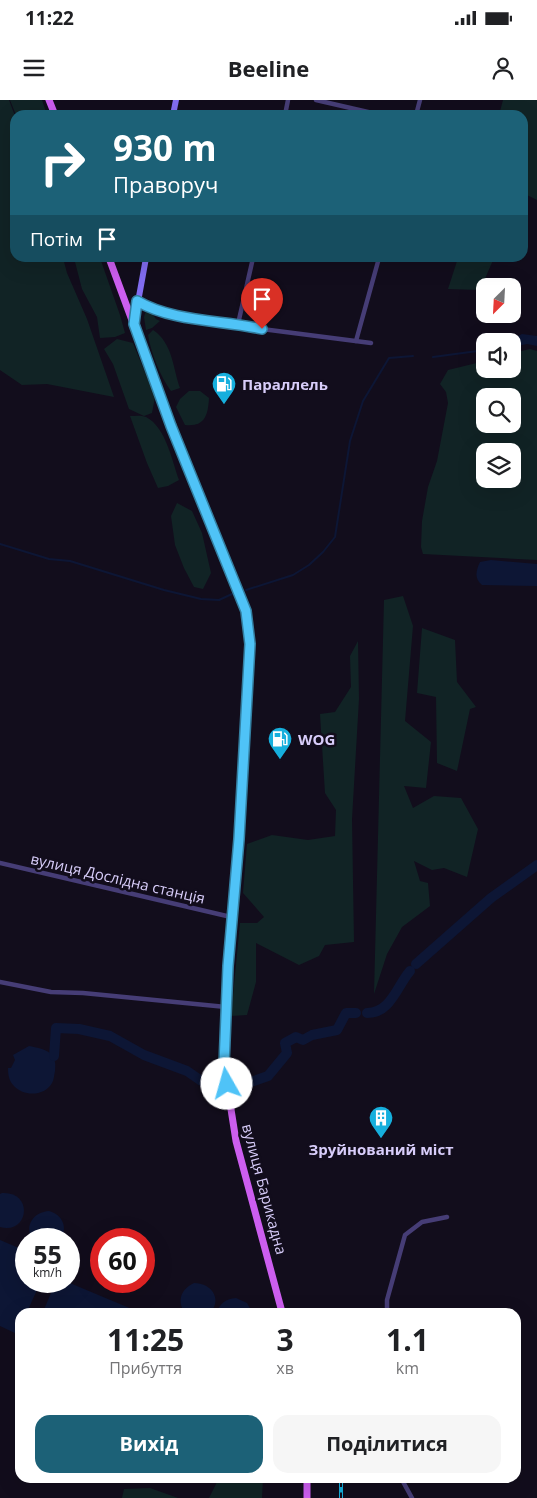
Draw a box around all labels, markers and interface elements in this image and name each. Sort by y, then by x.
text: 11:22 [25,5,74,31]
text: Beeline [228,53,309,83]
icon: menu [20,54,48,82]
icon: person [489,54,517,82]
text: 930 m [113,124,217,171]
icon: right [30,130,95,195]
text: Праворуч [113,169,218,199]
icon: arrive [93,225,121,253]
text: Потім [30,226,83,252]
pin [241,278,283,329]
north arrow [476,278,521,322]
map controls [476,278,521,488]
icon: arrive [248,285,276,313]
button: sound [476,333,521,378]
fuel station icon: Параллель [211,371,237,405]
place label: Параллель [242,374,328,394]
button: search [476,388,521,433]
button: layers [476,443,521,488]
fuel station icon: WOG [267,726,293,760]
place label: WOG [298,729,335,749]
street label: вулиця Дослідна станція [29,848,207,908]
position arrow [200,1057,252,1109]
building icon: Зруйнований міст [368,1105,394,1139]
street label: вулиця Барикадна [238,1121,292,1257]
place label: Зруйнований міст [309,1139,453,1159]
speed limit sign: 60 [90,1228,155,1293]
text: 55 [33,1237,62,1271]
text: km/h [33,1264,62,1281]
text: 11:25 [107,1319,184,1360]
text: 3 [277,1319,294,1360]
text: 1.1 [386,1319,429,1360]
text: Прибуття [109,1357,182,1379]
text: хв [276,1357,294,1379]
text: km [396,1357,419,1379]
button: Вихід [35,1415,263,1473]
button: Поділитися [273,1415,501,1473]

